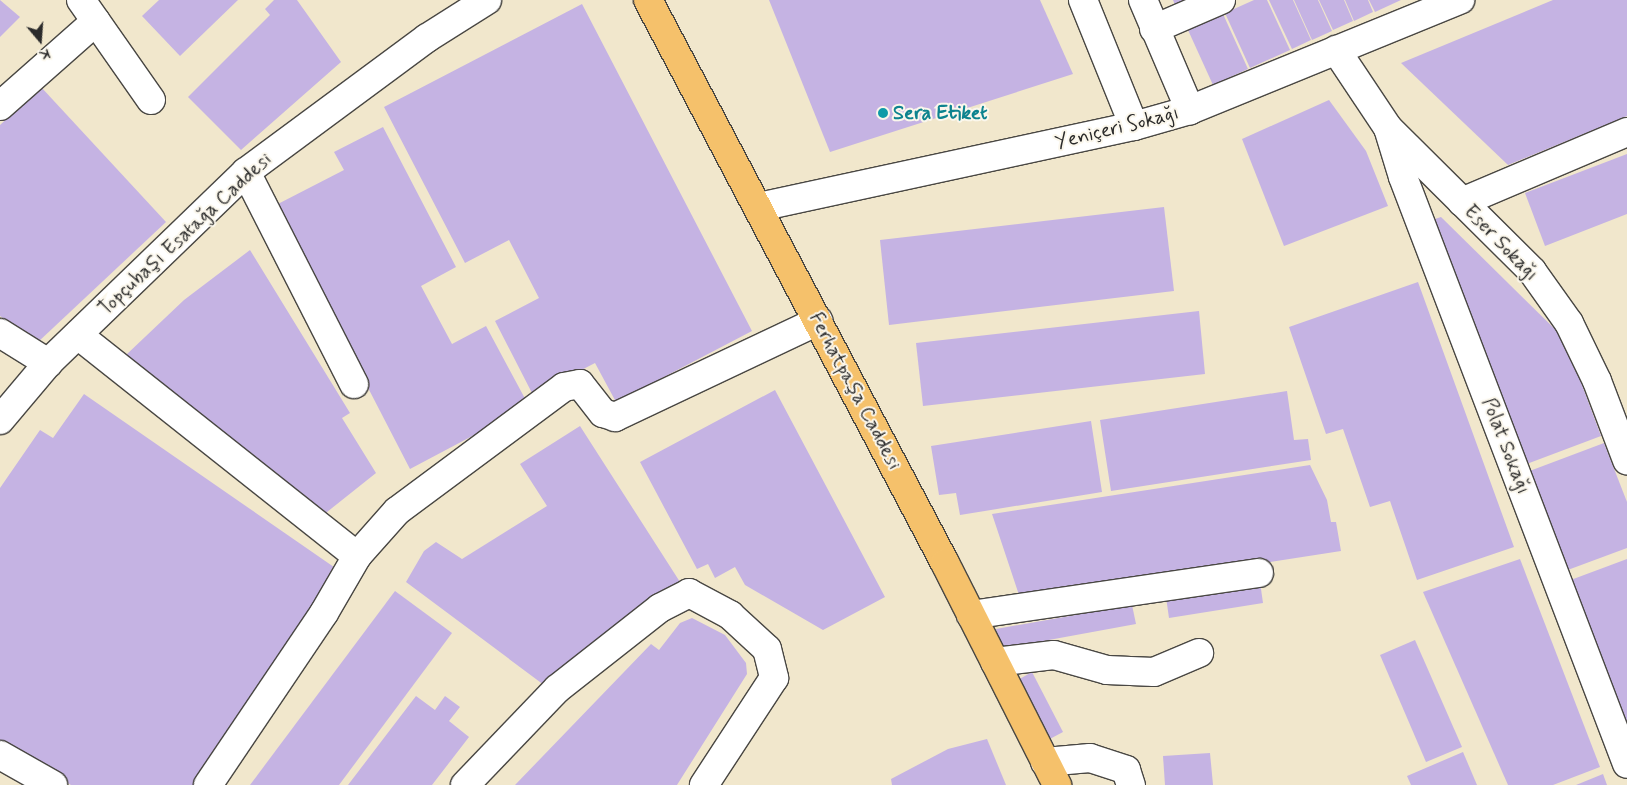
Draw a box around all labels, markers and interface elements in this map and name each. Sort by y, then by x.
north arrow [15,15,65,65]
text: K [37,44,52,64]
place label: Sera Etiket [893,101,988,125]
street label: Yeniçeri Sokağı [1051,101,1183,155]
marker: Sera Etiket [877,107,889,119]
street label: Topçubaşı Esatağa Caddesi [93,147,277,321]
street label: Eser Sokağı [1458,199,1544,287]
street label: Ferhatpaşa Caddesi [803,308,907,474]
street label: Polat Sokağı [1477,394,1535,498]

